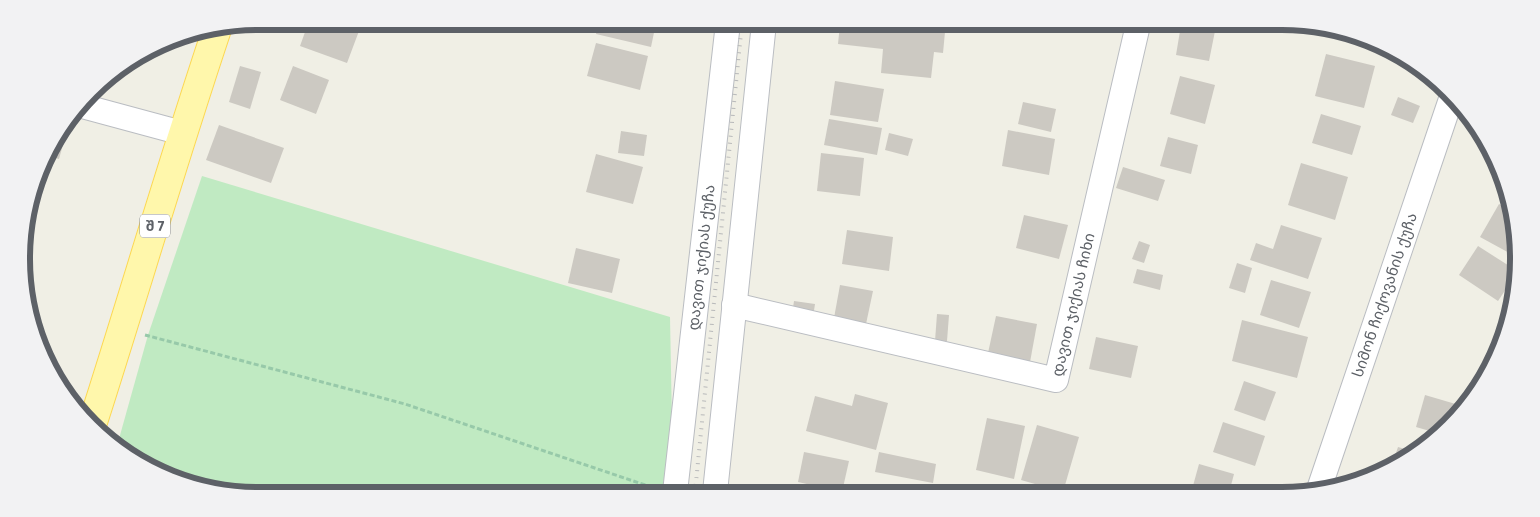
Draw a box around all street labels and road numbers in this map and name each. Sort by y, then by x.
street label: დავით ჯიქიას ქუჩა [684,184,719,331]
street label: სიმონ ჩიქოვანის ქუჩა [1348,210,1421,380]
road number: შ 7 [140,215,170,238]
street label: დავით ჯიქიას ჩიხი [1048,231,1099,378]

